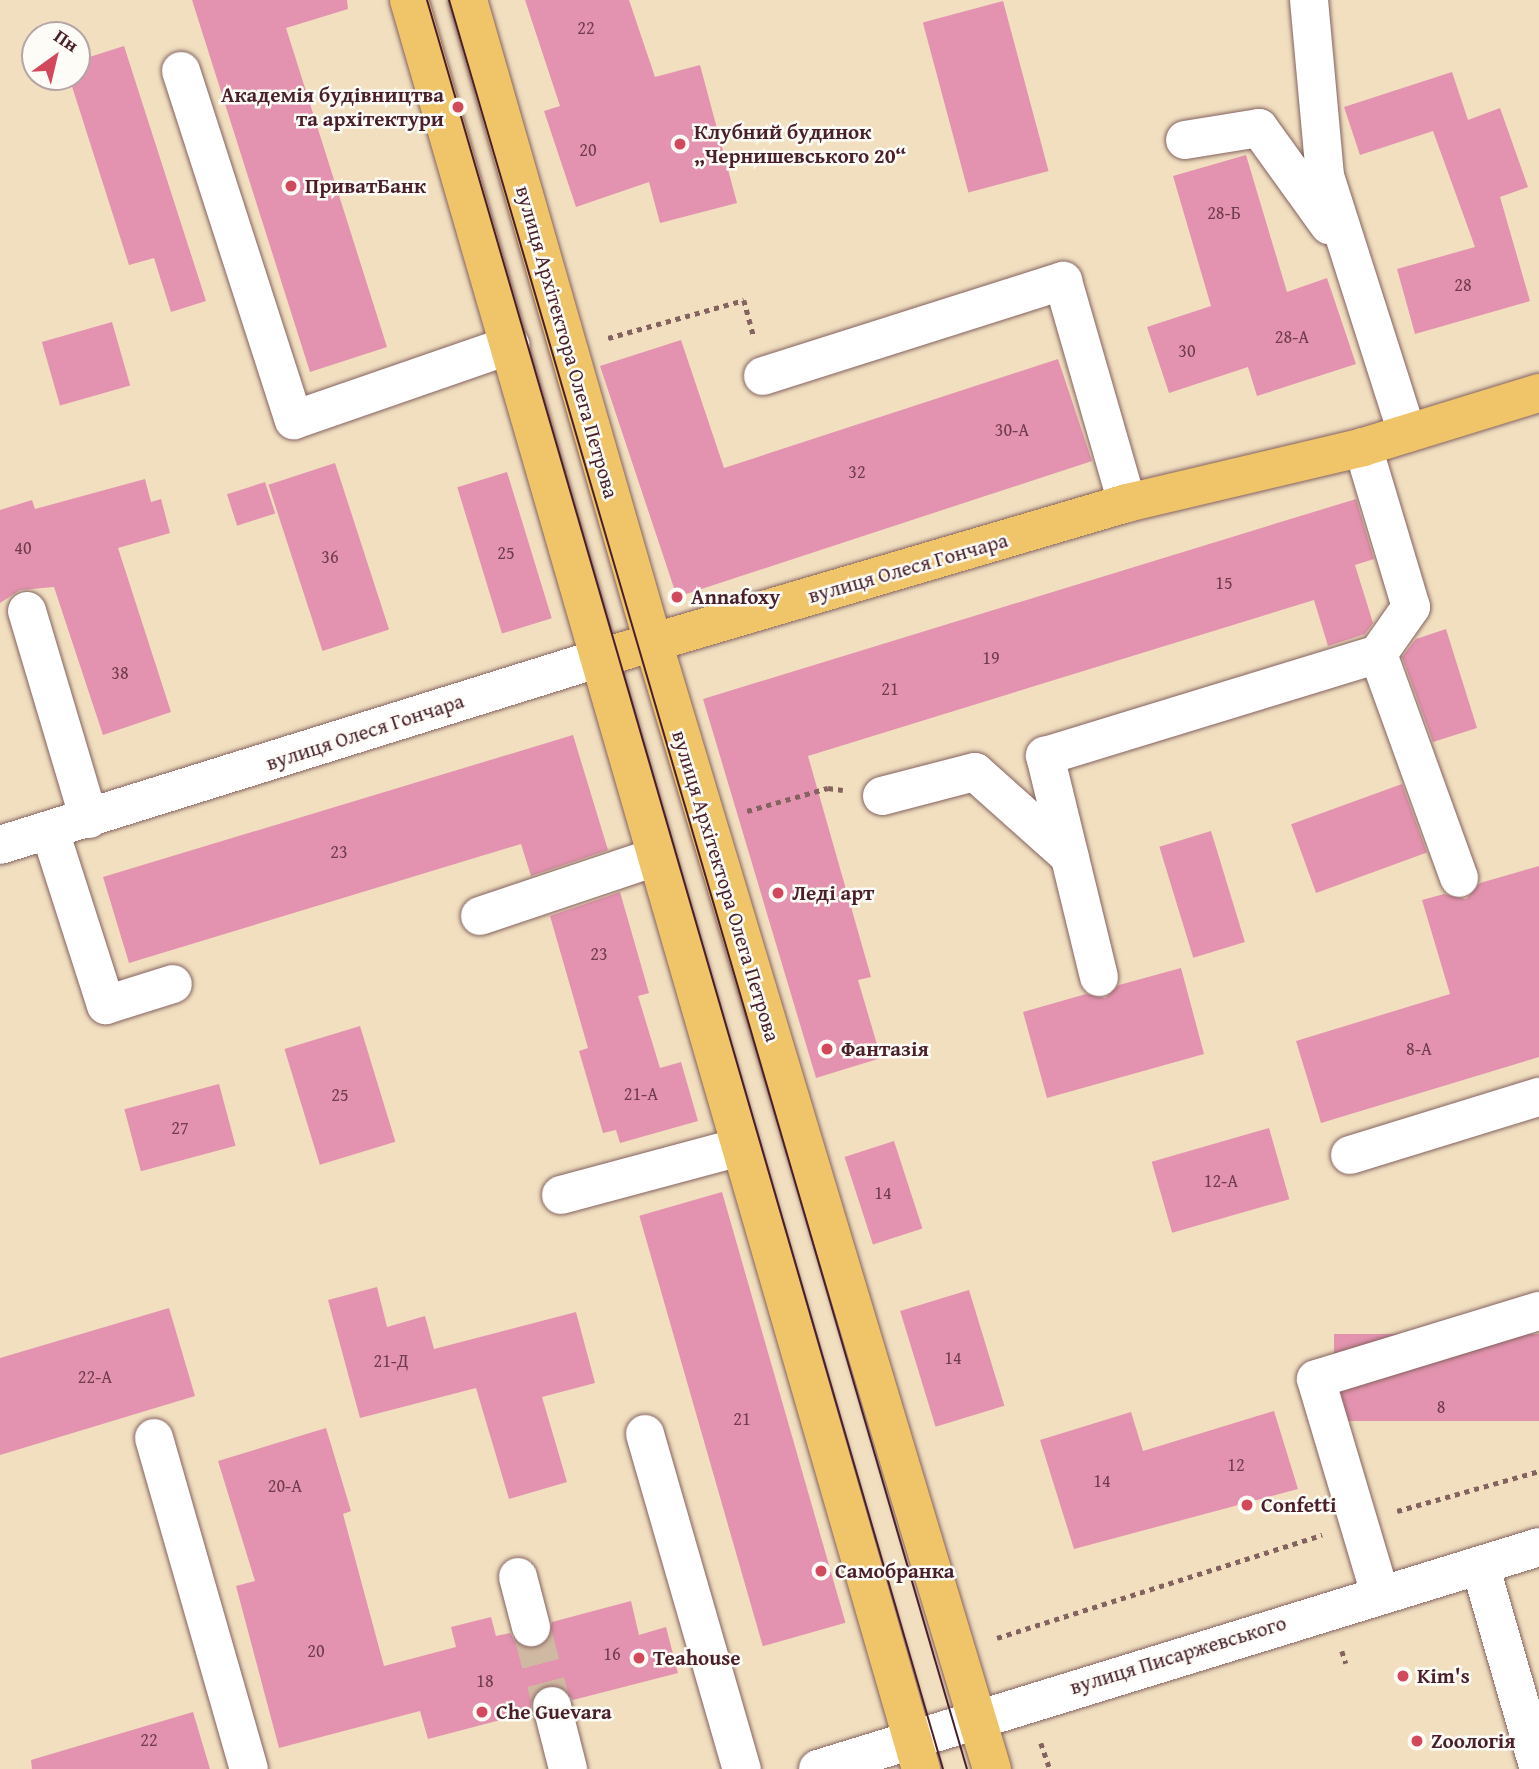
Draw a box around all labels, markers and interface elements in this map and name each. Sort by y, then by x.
house number: 22 [577,17,595,39]
north arrow [21,21,91,91]
text: Пн [49,22,85,59]
place label: Академія будівництва та архітектури [221,82,444,132]
marker: Академія будівництва та архітектури [450,99,466,115]
place label: Клубний будинок „Чернишевського 20“ [694,119,906,169]
marker: Клубний будинок „Чернишевського 20“ [672,136,688,152]
house number: 20 [579,139,597,161]
place label: ПриватБанк [305,173,426,199]
marker: ПриватБанк [283,178,299,194]
street label: вулиця Архітектора Олега Петрова [510,183,624,501]
house number: 28-Б [1207,202,1241,224]
house number: 28 [1454,274,1472,296]
house number: 28-А [1275,326,1309,348]
house number: 30 [1178,340,1196,362]
house number: 30-А [995,419,1029,441]
house number: 32 [848,461,866,483]
street label: вулиця Олеся Гончара [805,527,1011,609]
house number: 40 [14,537,32,559]
house number: 25 [497,542,515,564]
house number: 36 [321,546,339,568]
house number: 15 [1215,572,1233,594]
place label: Annafoxy [691,584,780,610]
marker: Annafoxy [669,589,685,605]
house number: 19 [982,647,1000,669]
house number: 38 [111,662,129,684]
house number: 21 [881,678,899,700]
street label: вулиця Олеся Гончара [263,688,467,776]
street label: вулиця Архітектора Олега Петрова [667,727,785,1045]
house number: 23 [330,841,348,863]
place label: Леді арт [792,880,874,906]
marker: Леді арт [770,885,786,901]
house number: 23 [590,943,608,965]
place label: Фантазія [841,1036,929,1062]
house number: 8-А [1406,1038,1432,1060]
marker: Фантазія [819,1041,835,1057]
house number: 21-А [624,1083,658,1105]
house number: 25 [331,1084,349,1106]
house number: 27 [171,1117,189,1139]
house number: 12-А [1204,1170,1238,1192]
house number: 14 [874,1182,892,1204]
house number: 14 [944,1347,962,1369]
house number: 21-Д [373,1350,409,1372]
house number: 22-А [78,1366,112,1388]
house number: 8 [1437,1396,1445,1418]
house number: 21 [733,1408,751,1430]
house number: 12 [1227,1454,1245,1476]
house number: 14 [1093,1470,1111,1492]
house number: 20-А [268,1475,302,1497]
place label: Confetti [1261,1492,1337,1518]
marker: Confetti [1239,1497,1255,1513]
place label: Самобранка [835,1558,954,1584]
marker: Самобранка [813,1563,829,1579]
street label: вулиця Писаржевського [1067,1610,1289,1700]
house number: 20 [307,1640,325,1662]
house number: 16 [603,1643,621,1665]
place label: Teahouse [653,1645,741,1671]
marker: Teahouse [631,1650,647,1666]
place label: Kim's [1417,1663,1470,1689]
marker: Kim's [1395,1668,1411,1684]
house number: 18 [476,1670,494,1692]
place label: Che Guevara [496,1699,612,1725]
marker: Che Guevara [474,1704,490,1720]
place label: Zooлогія [1431,1728,1516,1754]
house number: 22 [140,1729,158,1751]
marker: Zooлогія [1409,1733,1425,1749]

